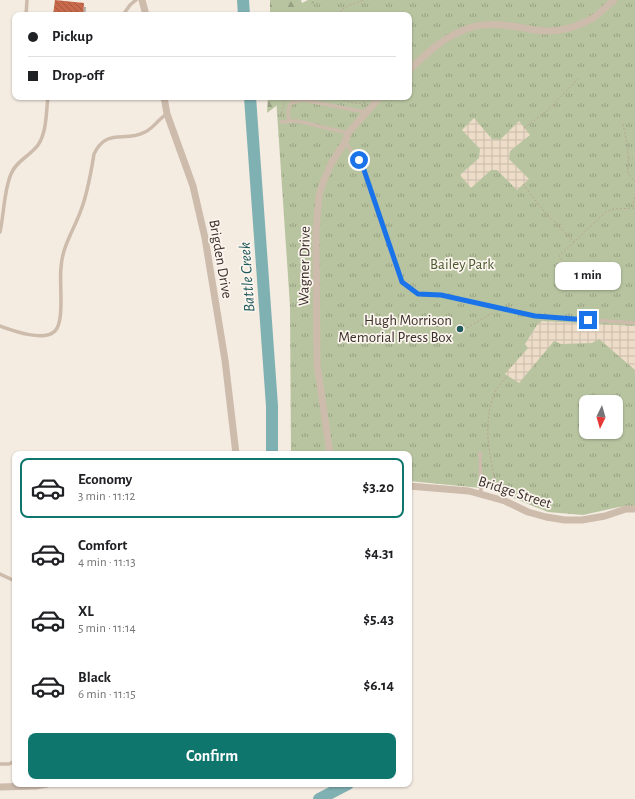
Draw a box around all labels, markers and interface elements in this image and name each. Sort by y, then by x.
text: Pickup [52,29,93,44]
text: Drop-off [52,68,104,83]
route start [350,151,368,169]
street label: Brigden Drive [206,218,235,300]
street label: Wagner Drive [296,226,313,306]
water label: Battle Creek [237,241,257,313]
park label: Bailey Park [430,257,494,272]
callout: 1 min [555,262,621,290]
text: 1 min [574,269,602,282]
route end [579,311,597,329]
place label: Hugh Morrison Memorial Press Box [338,313,452,345]
marker: Hugh Morrison Memorial Press Box [455,324,465,334]
north arrow [579,395,623,439]
map controls [579,395,623,439]
icon: car [30,470,66,506]
text: Economy [78,472,132,487]
street label: Bridge Street [476,474,554,511]
text: $3.20 [362,480,394,495]
text: 3 min · 11:12 [78,490,135,503]
icon: car [30,536,66,572]
text: Comfort [78,538,127,553]
text: $4.31 [364,546,394,561]
text: 4 min · 11:13 [78,556,136,569]
icon: car [30,602,66,638]
text: XL [78,604,94,619]
text: $5.43 [363,612,394,627]
text: 5 min · 11:14 [78,622,136,635]
icon: car [30,668,66,704]
text: Black [78,670,111,685]
text: $6.14 [364,678,394,693]
text: 6 min · 11:15 [78,688,136,701]
button: Confirm [28,733,396,779]

